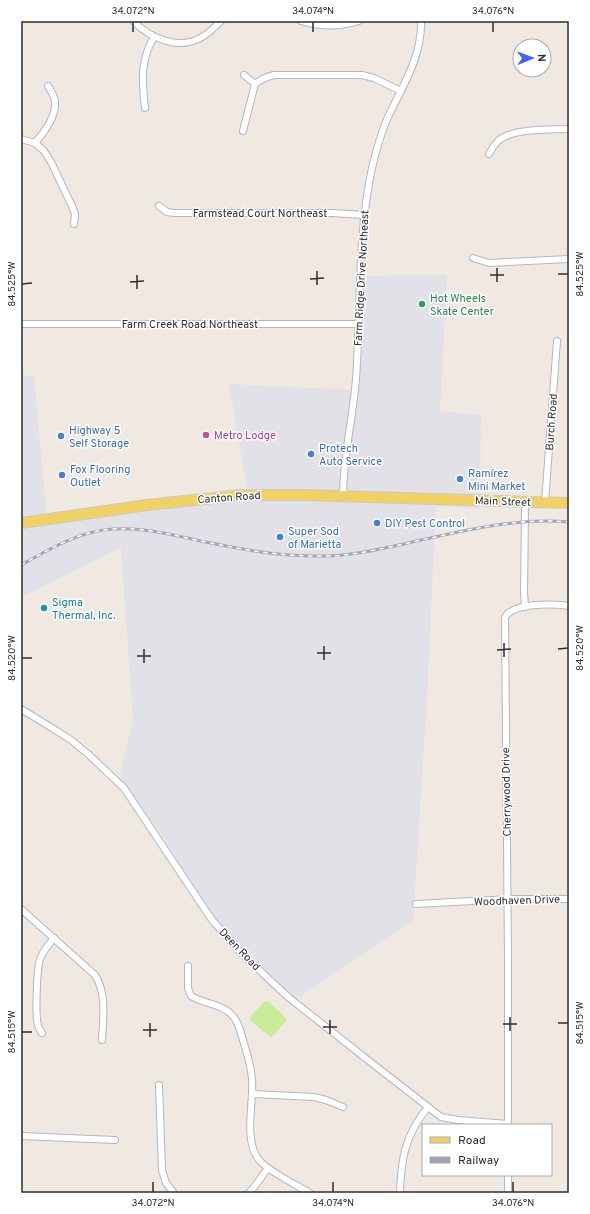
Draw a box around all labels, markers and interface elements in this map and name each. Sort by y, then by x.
text: 34.072°N [112,5,154,18]
text: 34.074°N [292,5,334,18]
text: 34.076°N [472,5,514,18]
north arrow [512,38,552,78]
text: N [534,54,548,62]
street label: Farmstead Court Northeast [193,207,327,221]
street label: Farm Ridge Drive Northeast [351,210,373,347]
text: 84.525°W [574,251,587,297]
text: 84.525°W [6,261,19,307]
place label: Hot Wheels Skate Center [430,292,495,319]
marker: Hot Wheels Skate Center [417,299,427,309]
street label: Farm Creek Road Northeast [122,318,258,332]
street label: Burch Road [543,393,561,451]
place label: Highway 5 Self Storage [69,424,129,451]
place label: Metro Lodge [214,429,276,443]
marker: Metro Lodge [201,430,211,440]
marker: Highway 5 Self Storage [56,431,66,441]
place label: Protech Auto Service [319,442,382,469]
marker: Protech Auto Service [306,449,316,459]
place label: Fox Flooring Outlet [70,463,131,490]
place label: Ramírez Mini Market [468,467,525,494]
marker: Fox Flooring Outlet [57,470,67,480]
marker: Ramírez Mini Market [455,474,465,484]
street label: Canton Road [197,489,261,507]
street label: Main Street [475,494,531,510]
place label: DIY Pest Control [385,517,465,531]
marker: DIY Pest Control [372,518,382,528]
place label: Super Sod of Marietta [288,525,342,552]
marker: Super Sod of Marietta [275,532,285,542]
place label: Sigma Thermal, Inc. [52,596,116,623]
marker: Sigma Thermal, Inc. [39,603,49,613]
text: 84.520°W [574,625,587,671]
text: 84.520°W [6,635,19,681]
street label: Cherrywood Drive [499,747,515,837]
street label: Woodhaven Drive [474,892,560,910]
street label: Deen Road [216,925,263,974]
text: 84.515°W [574,1001,587,1045]
text: 84.515°W [6,1010,19,1054]
legend [422,1124,552,1176]
text: Road [458,1133,486,1149]
text: Railway [458,1153,499,1169]
text: 34.072°N [132,1197,174,1210]
text: 34.074°N [312,1197,354,1210]
text: 34.076°N [492,1197,534,1210]

